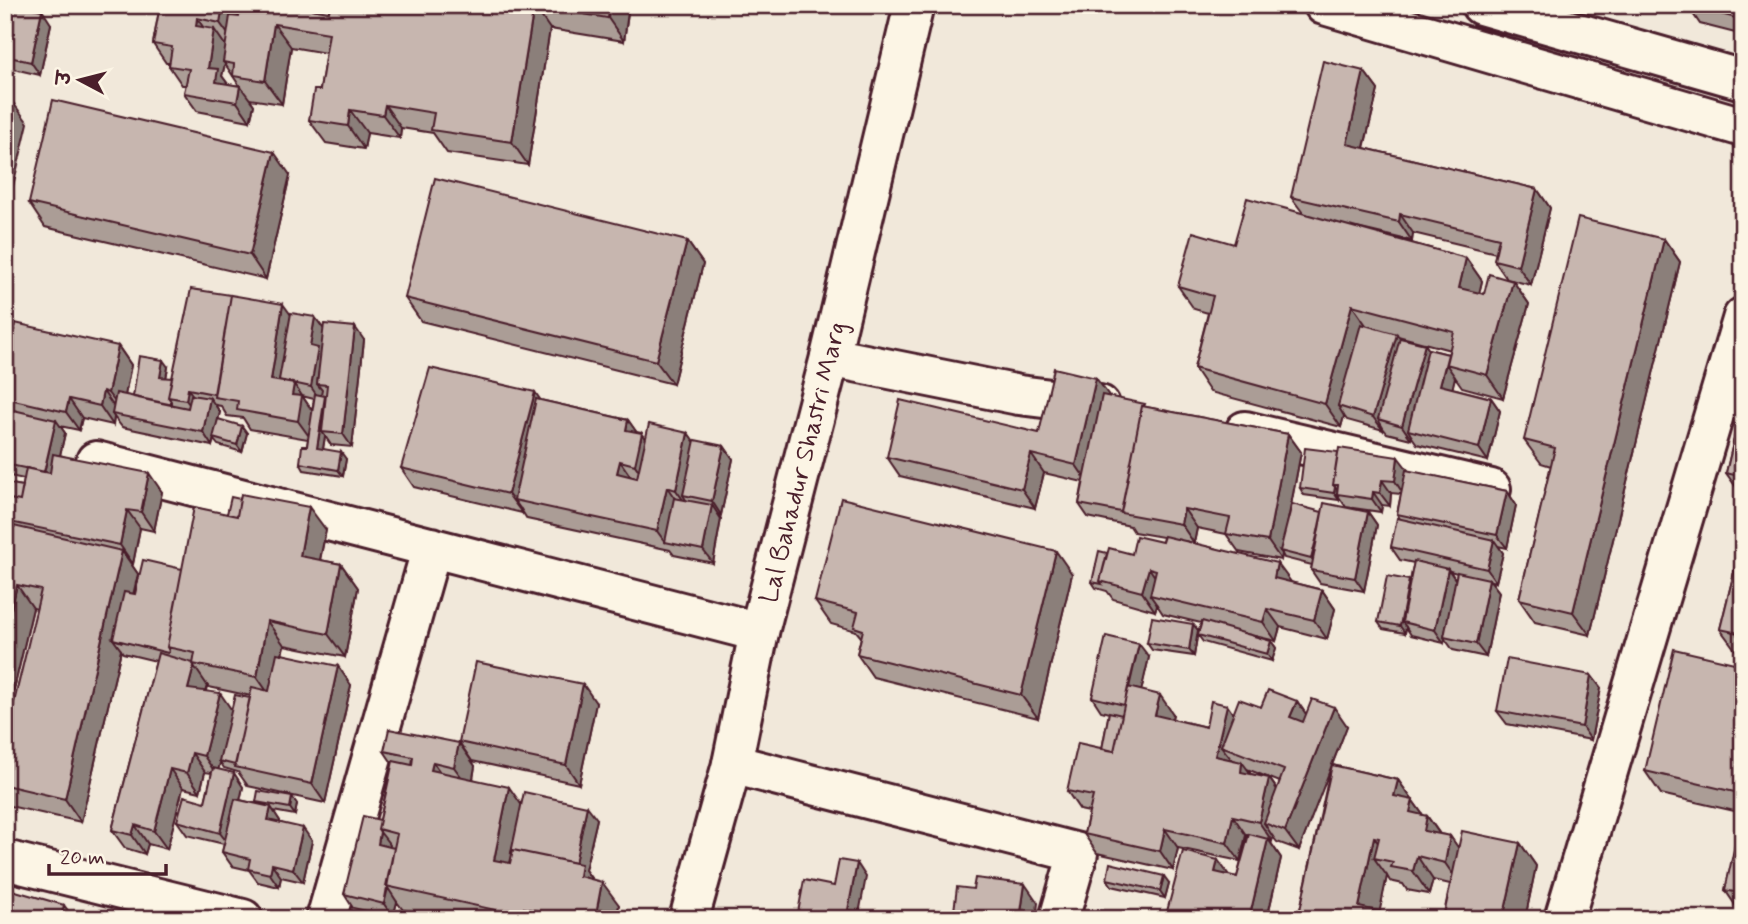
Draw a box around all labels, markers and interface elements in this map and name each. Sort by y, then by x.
north arrow [46,46,116,116]
text: उ [51,68,78,88]
street label: Lal Bahadur Shastri Marg [753,318,855,607]
scale bar [49,833,166,877]
text: 20 m [60,844,105,872]

